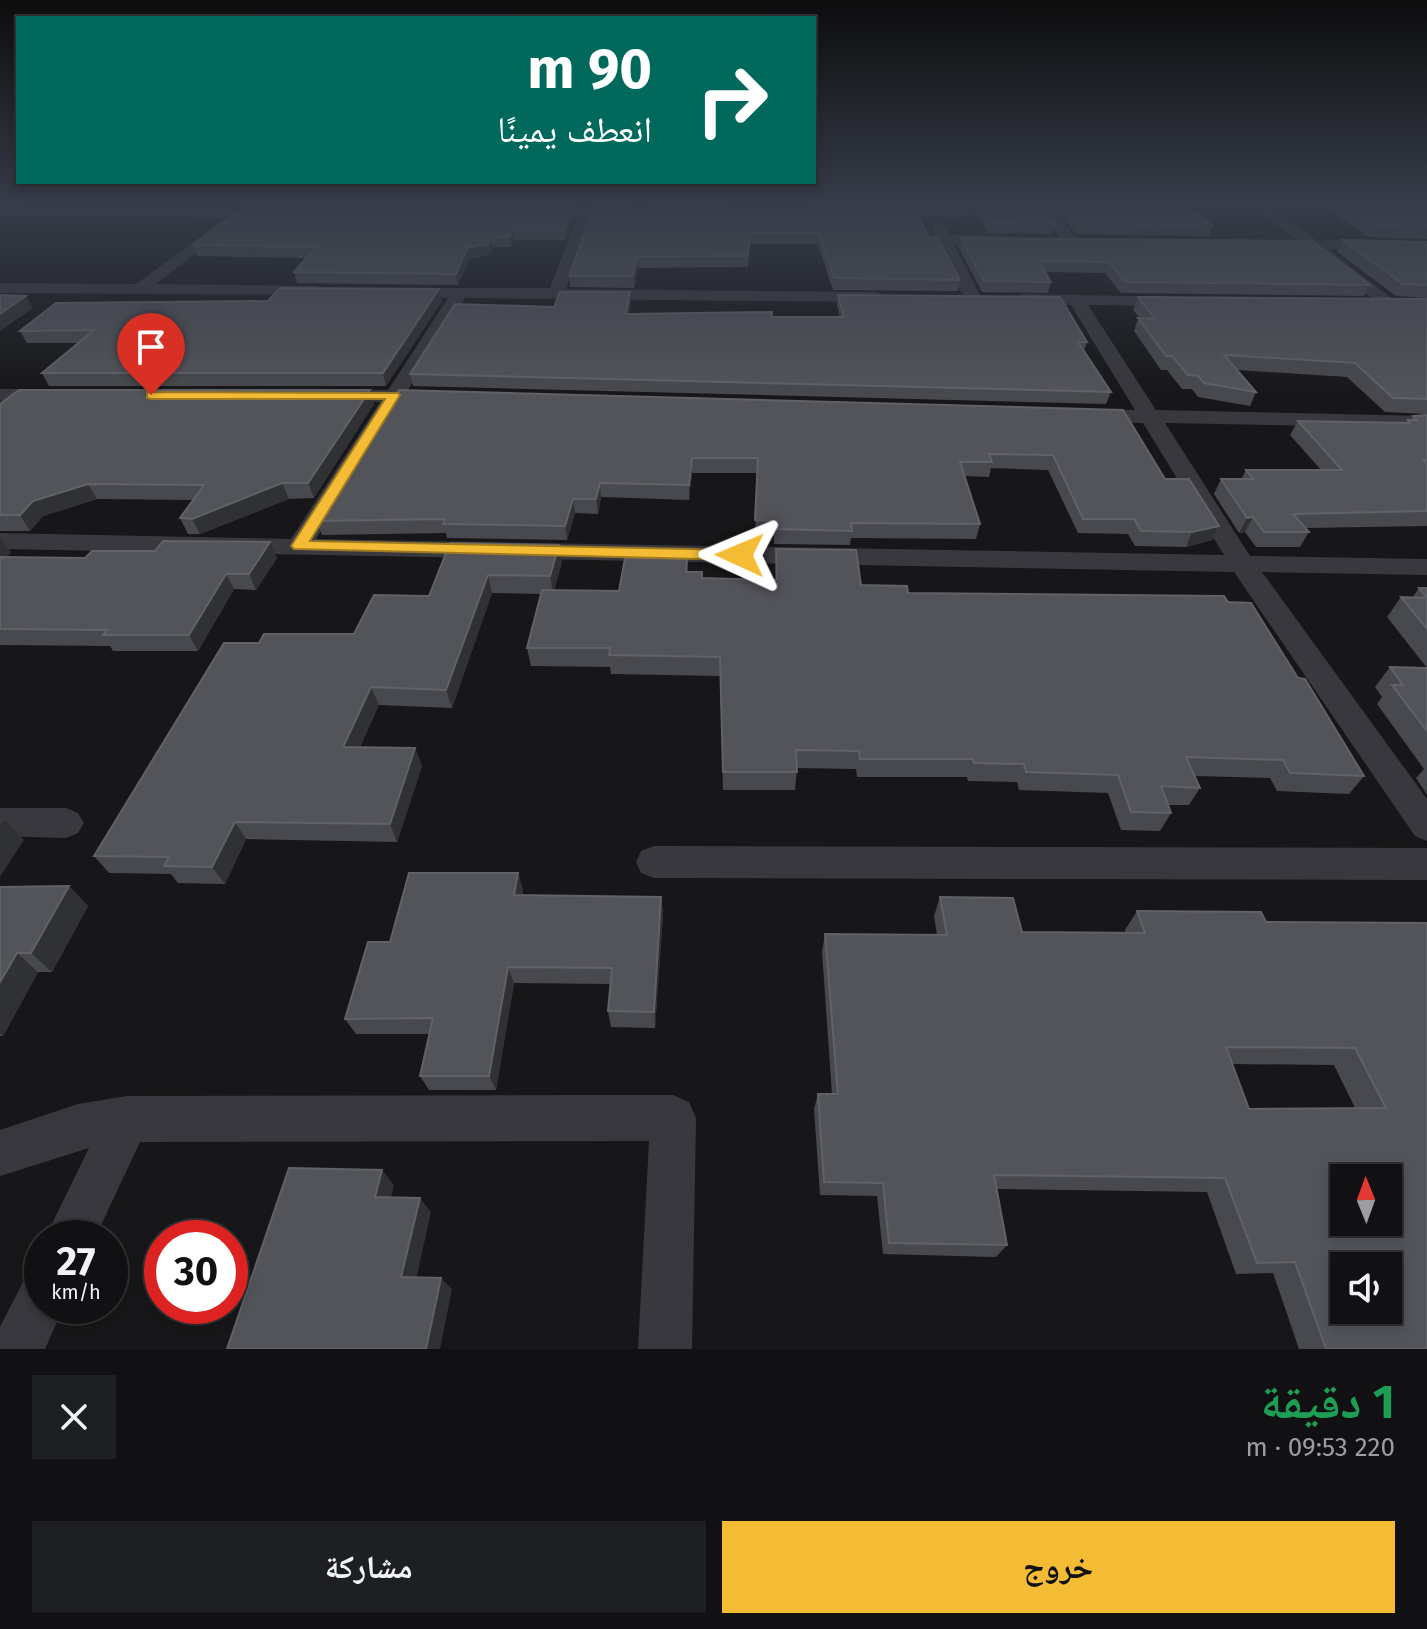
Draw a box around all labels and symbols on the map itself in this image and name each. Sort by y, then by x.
pin [117,313,185,395]
position arrow [698,513,782,597]
north arrow [1330,1164,1402,1236]
speed limit sign: 30 [144,1220,248,1324]

